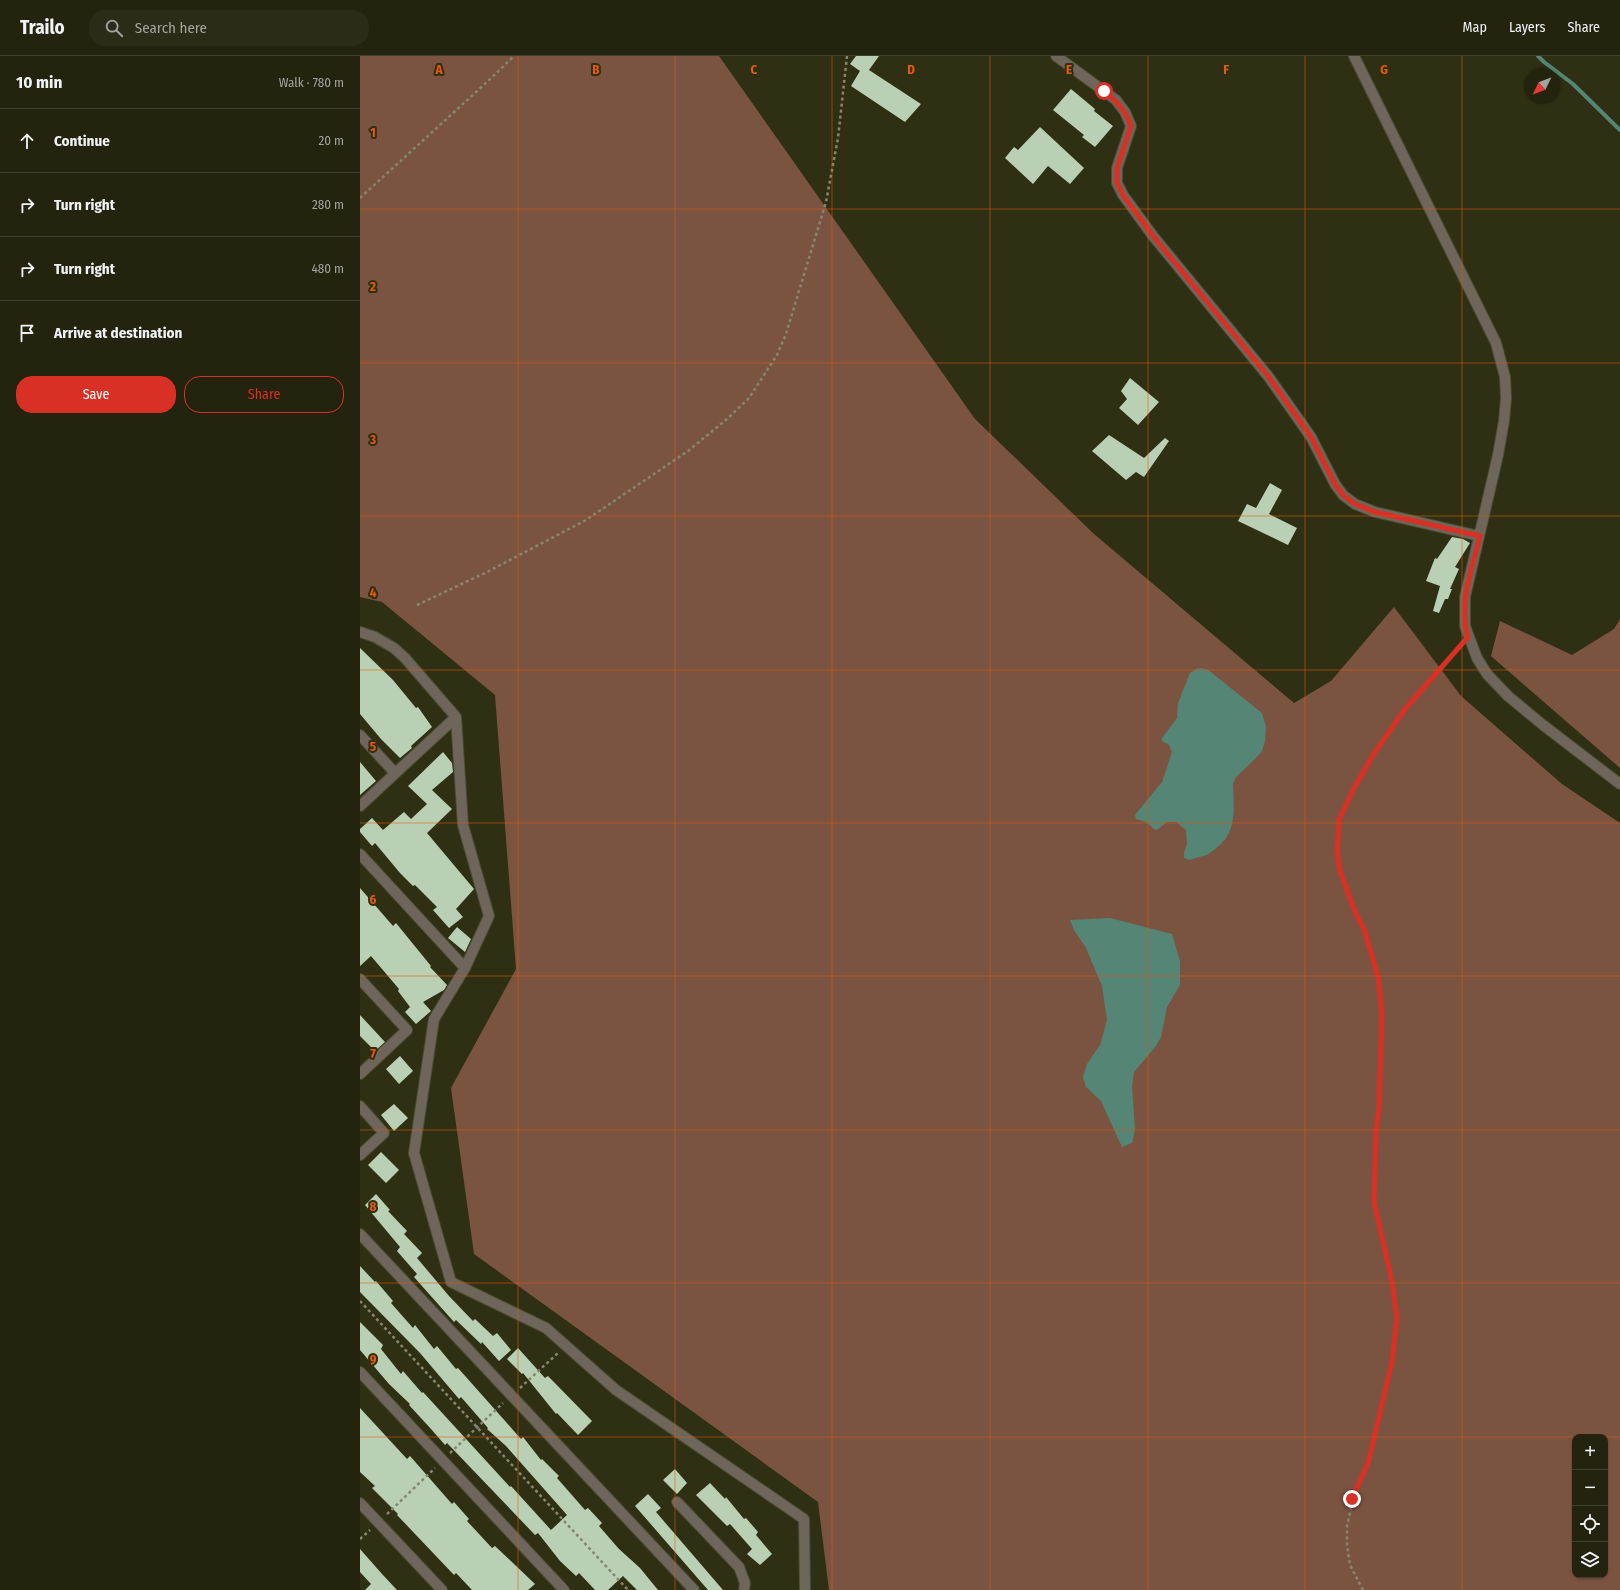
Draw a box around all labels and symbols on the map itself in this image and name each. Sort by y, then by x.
text: A [434,62,443,77]
text: B [592,62,600,77]
text: C [751,62,758,77]
text: D [907,62,915,77]
text: E [1066,62,1072,77]
text: F [1223,62,1229,77]
text: G [1380,62,1388,77]
north arrow [1524,68,1560,104]
route start [1095,82,1113,100]
text: 1 [370,125,376,140]
text: 2 [369,279,376,294]
text: 3 [369,432,376,447]
text: 4 [370,585,377,600]
text: 5 [370,739,376,754]
text: 6 [370,892,377,907]
text: 7 [370,1046,376,1061]
text: 8 [370,1199,377,1214]
text: 9 [370,1352,377,1367]
route end [1343,1490,1361,1508]

